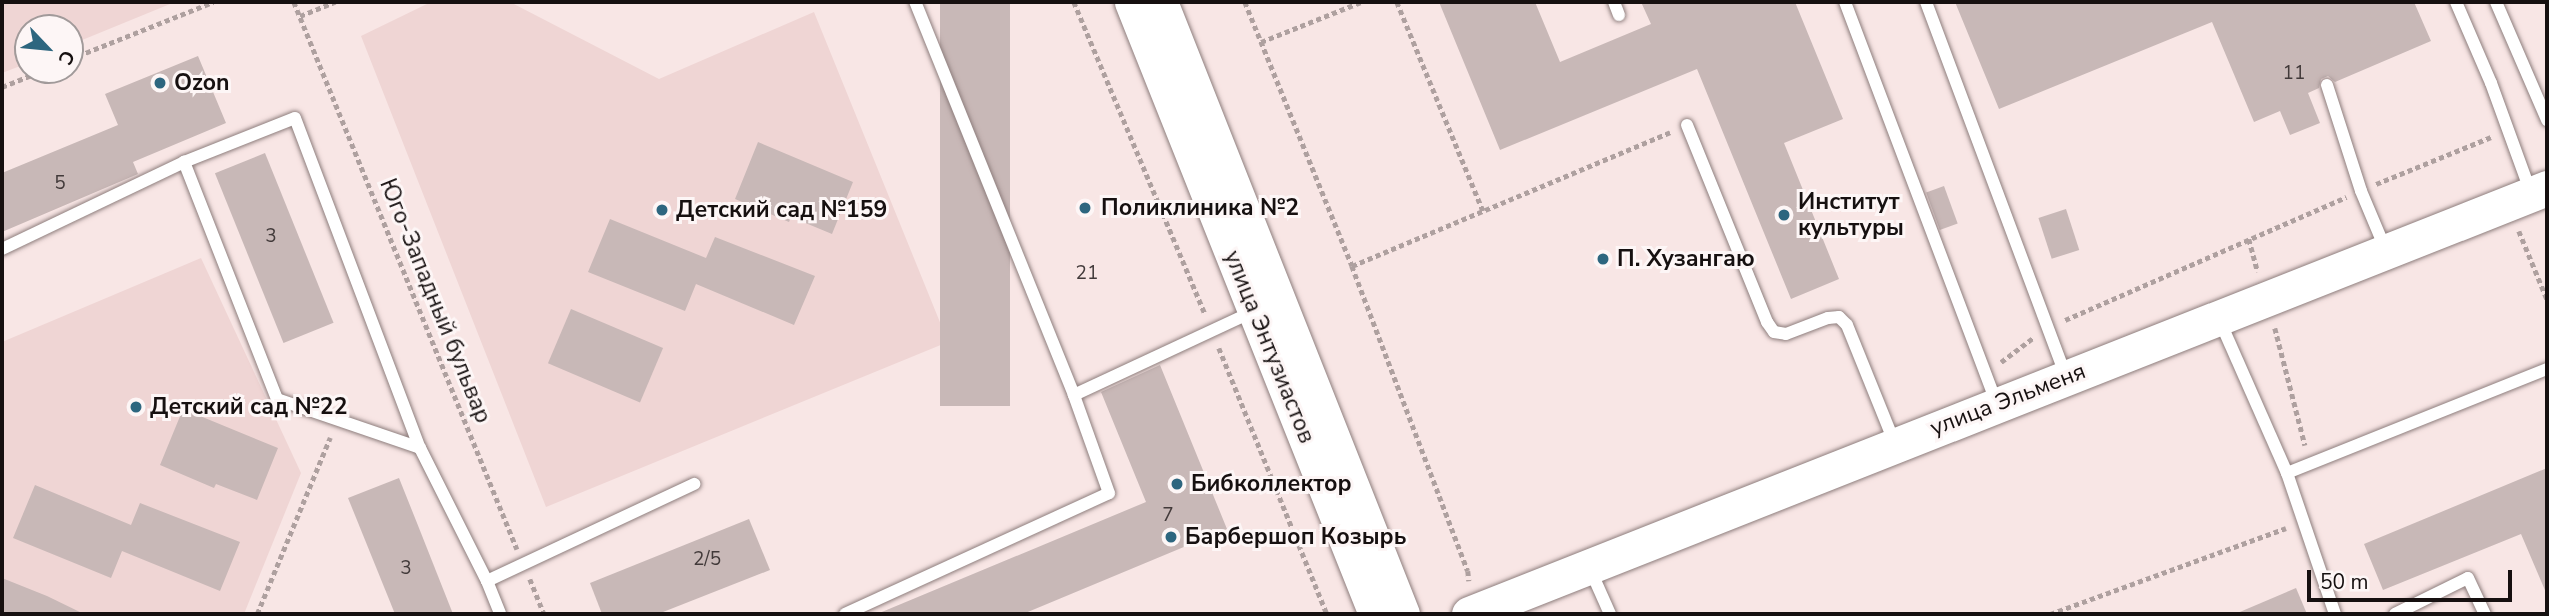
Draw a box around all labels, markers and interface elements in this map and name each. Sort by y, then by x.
north arrow [14,14,84,84]
text: С [52,46,81,69]
house number: 11 [2283,63,2305,85]
place label: Ozon [174,69,229,97]
marker: Ozon [152,75,168,91]
house number: 5 [54,173,66,195]
street label: Юго-Западный бульвар [373,175,497,427]
place label: Институт культуры [1798,188,1904,242]
place label: Поликлиника №2 [1101,194,1299,222]
place label: Детский сад №159 [676,196,887,224]
marker: Поликлиника №2 [1075,198,1095,218]
marker: Детский сад №159 [654,202,670,218]
marker: Институт культуры [1776,207,1792,223]
house number: 3 [265,226,277,248]
place label: П. Хузангаю [1617,245,1755,273]
street label: улица Энтузиастов [1218,247,1320,447]
marker: П. Хузангаю [1595,251,1611,267]
house number: 21 [1076,263,1098,285]
street label: улица Эльменя [1926,358,2090,442]
place label: Детский сад №22 [150,393,347,421]
marker: Детский сад №22 [128,399,144,415]
place label: Бибколлектор [1191,470,1352,498]
marker: Бибколлектор [1169,476,1185,492]
house number: 7 [1162,505,1174,527]
place label: Барбершоп Козырь [1185,523,1406,551]
marker: Барбершоп Козырь [1163,529,1179,545]
house number: 2/5 [693,549,721,571]
scale bar [2311,556,2516,600]
house number: 3 [400,558,412,580]
text: 50 m [2320,568,2369,596]

